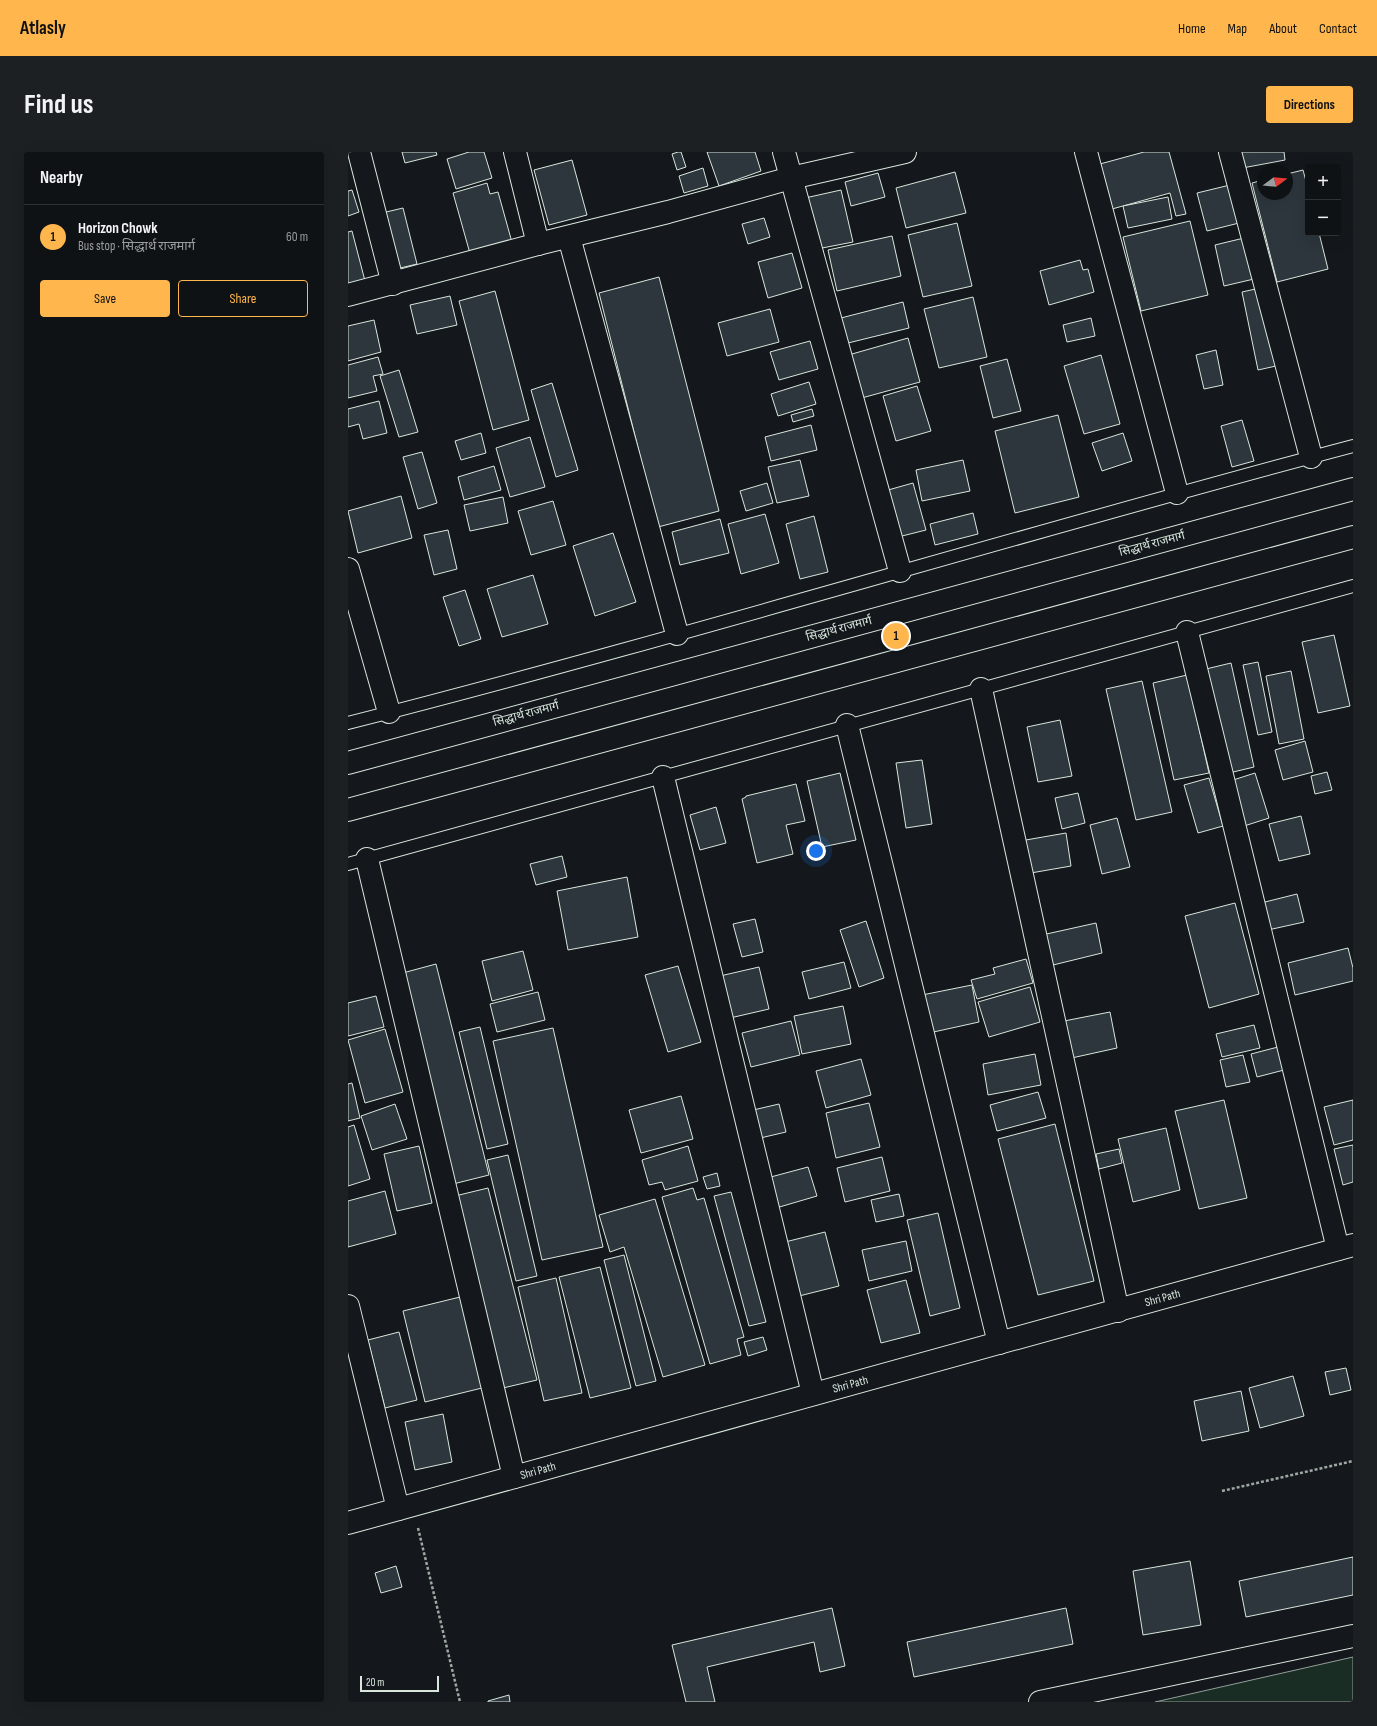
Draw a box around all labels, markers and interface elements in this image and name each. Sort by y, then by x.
text: Atlasly [20,17,66,40]
text: Home [1178,20,1206,37]
text: Map [1228,20,1247,37]
text: About [1269,20,1297,37]
text: Contact [1319,20,1357,37]
button: Directions [1266,86,1353,123]
text: Find us [24,88,93,121]
north arrow [1257,164,1293,200]
map controls [1305,164,1341,236]
button: + [1305,164,1341,200]
text: Nearby [40,168,83,188]
button: − [1305,200,1341,236]
text: Horizon Chowk [78,219,158,238]
text: 1 [50,229,56,245]
text: 60 m [286,229,308,245]
text: Bus stop · सिद्धार्थ राजमार्ग [78,238,195,254]
button: Save [40,280,170,317]
button: Share [178,280,308,317]
street label: सिद्धार्थ राजमार्ग [1117,527,1187,560]
street label: सिद्धार्थ राजमार्ग [804,612,874,645]
pin: 1 [883,621,909,651]
street label: सिद्धार्थ राजमार्ग [491,697,561,730]
your location [806,841,826,861]
street label: Shri Path [1143,1286,1182,1310]
street label: Shri Path [831,1372,870,1396]
street label: Shri Path [518,1458,557,1483]
scale bar [360,1674,439,1693]
text: 20 m [366,1676,384,1689]

